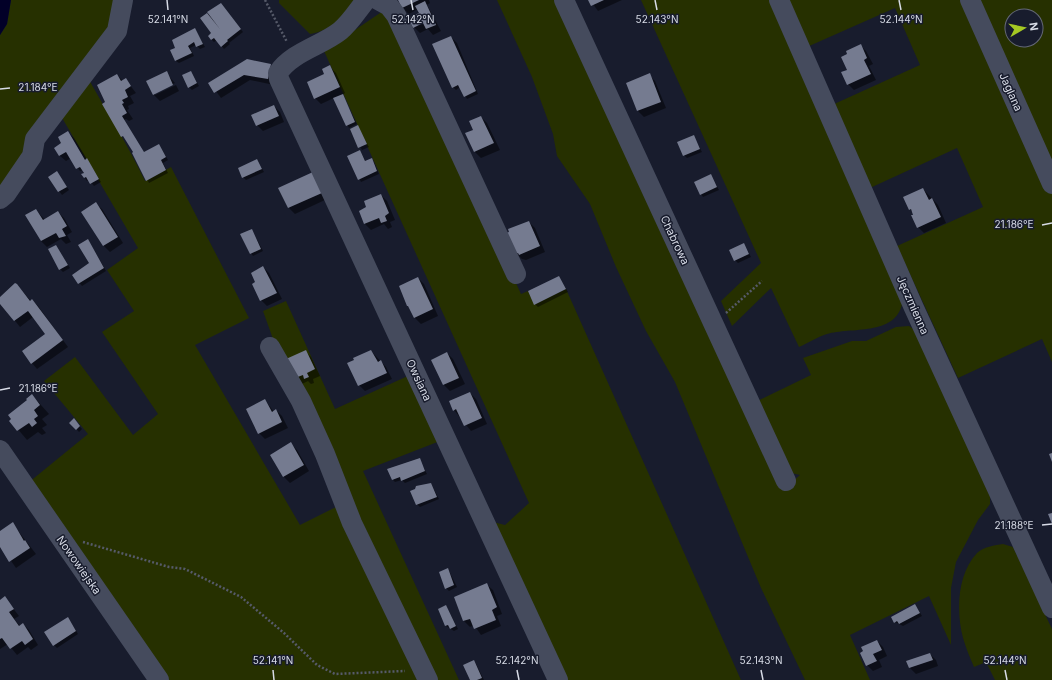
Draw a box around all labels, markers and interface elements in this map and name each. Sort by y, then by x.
north arrow [1004,8,1044,48]
text: 52.141°N [148,13,188,25]
text: 52.142°N [392,13,434,25]
text: 52.143°N [636,13,678,25]
text: 52.144°N [879,13,923,25]
text: N [1026,21,1041,32]
street label: Jaglana [996,71,1026,113]
text: 21.184°E [18,81,58,93]
street label: Chabrowa [657,213,693,267]
text: 21.186°E [994,218,1034,230]
street label: Jęczmienna [894,273,932,337]
street label: Owsiana [403,357,435,403]
text: 21.186°E [18,382,58,394]
text: 21.188°E [994,519,1034,531]
street label: Nowowiejska [54,533,104,597]
text: 52.141°N [253,654,293,666]
text: 52.142°N [496,654,538,666]
text: 52.143°N [740,654,782,666]
text: 52.144°N [983,654,1027,666]

